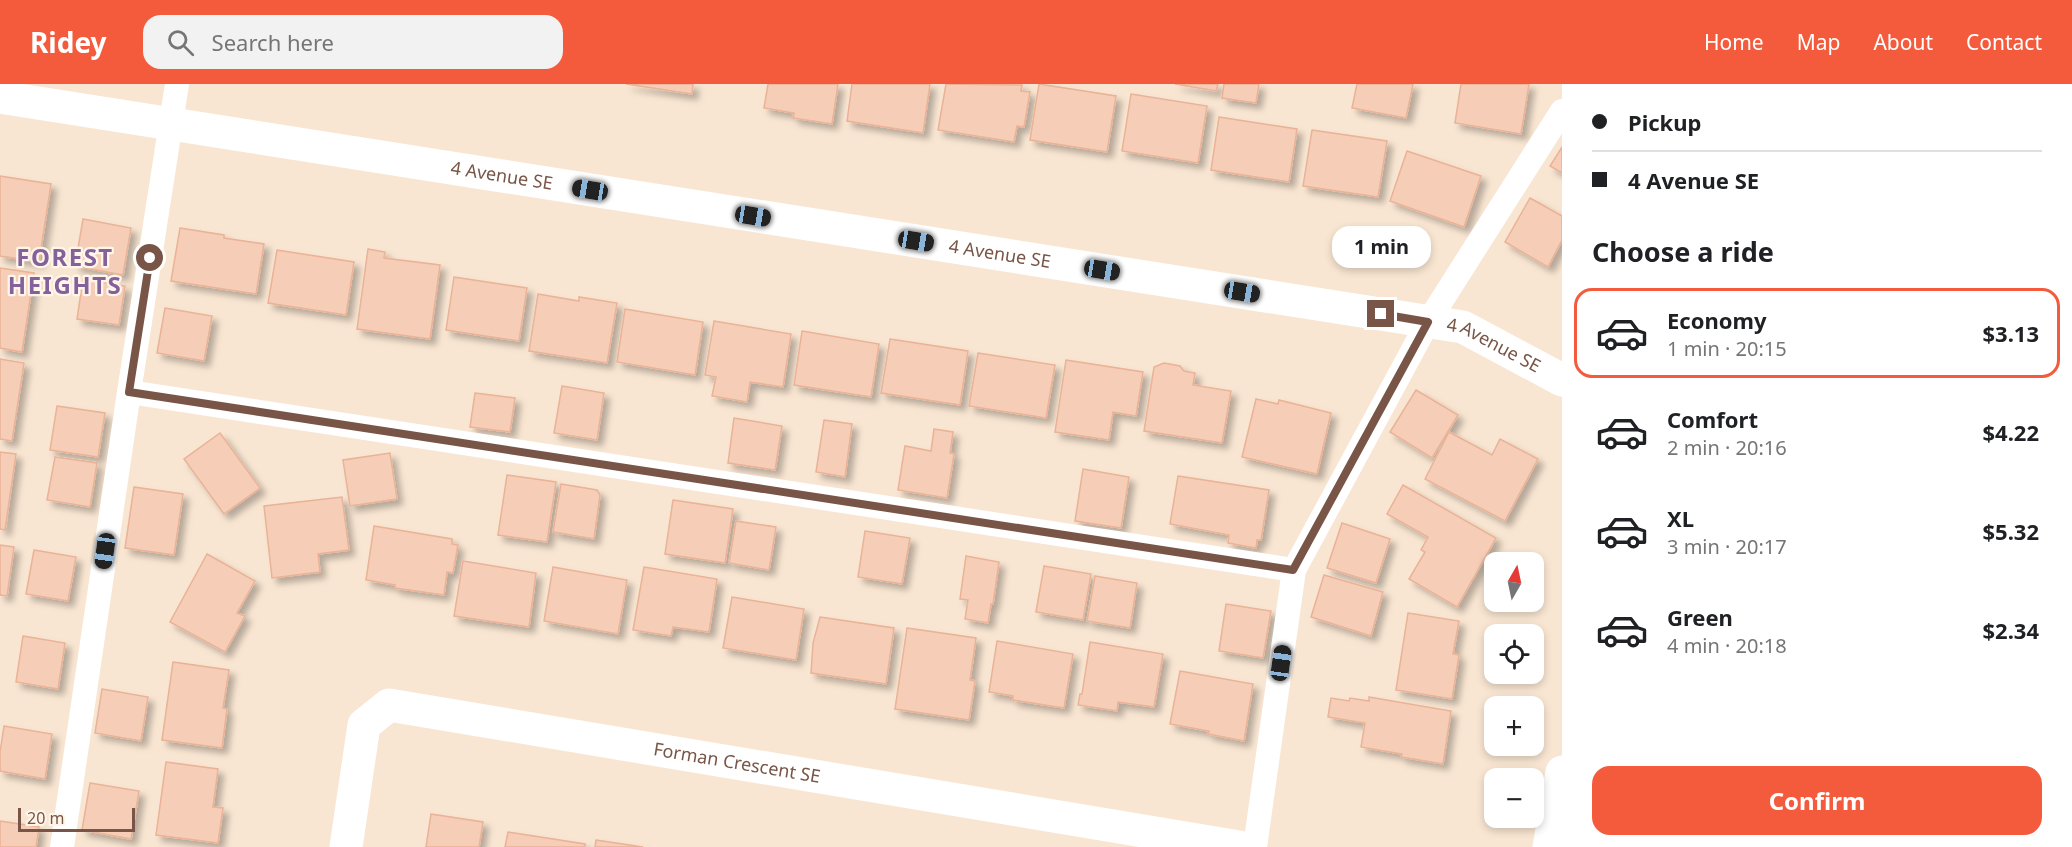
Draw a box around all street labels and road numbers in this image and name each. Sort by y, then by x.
street label: 4 Avenue SE [449,155,555,195]
street label: 4 Avenue SE [947,233,1053,273]
street label: 4 Avenue SE [1445,312,1545,377]
street label: Forman Crescent SE [652,736,822,788]

